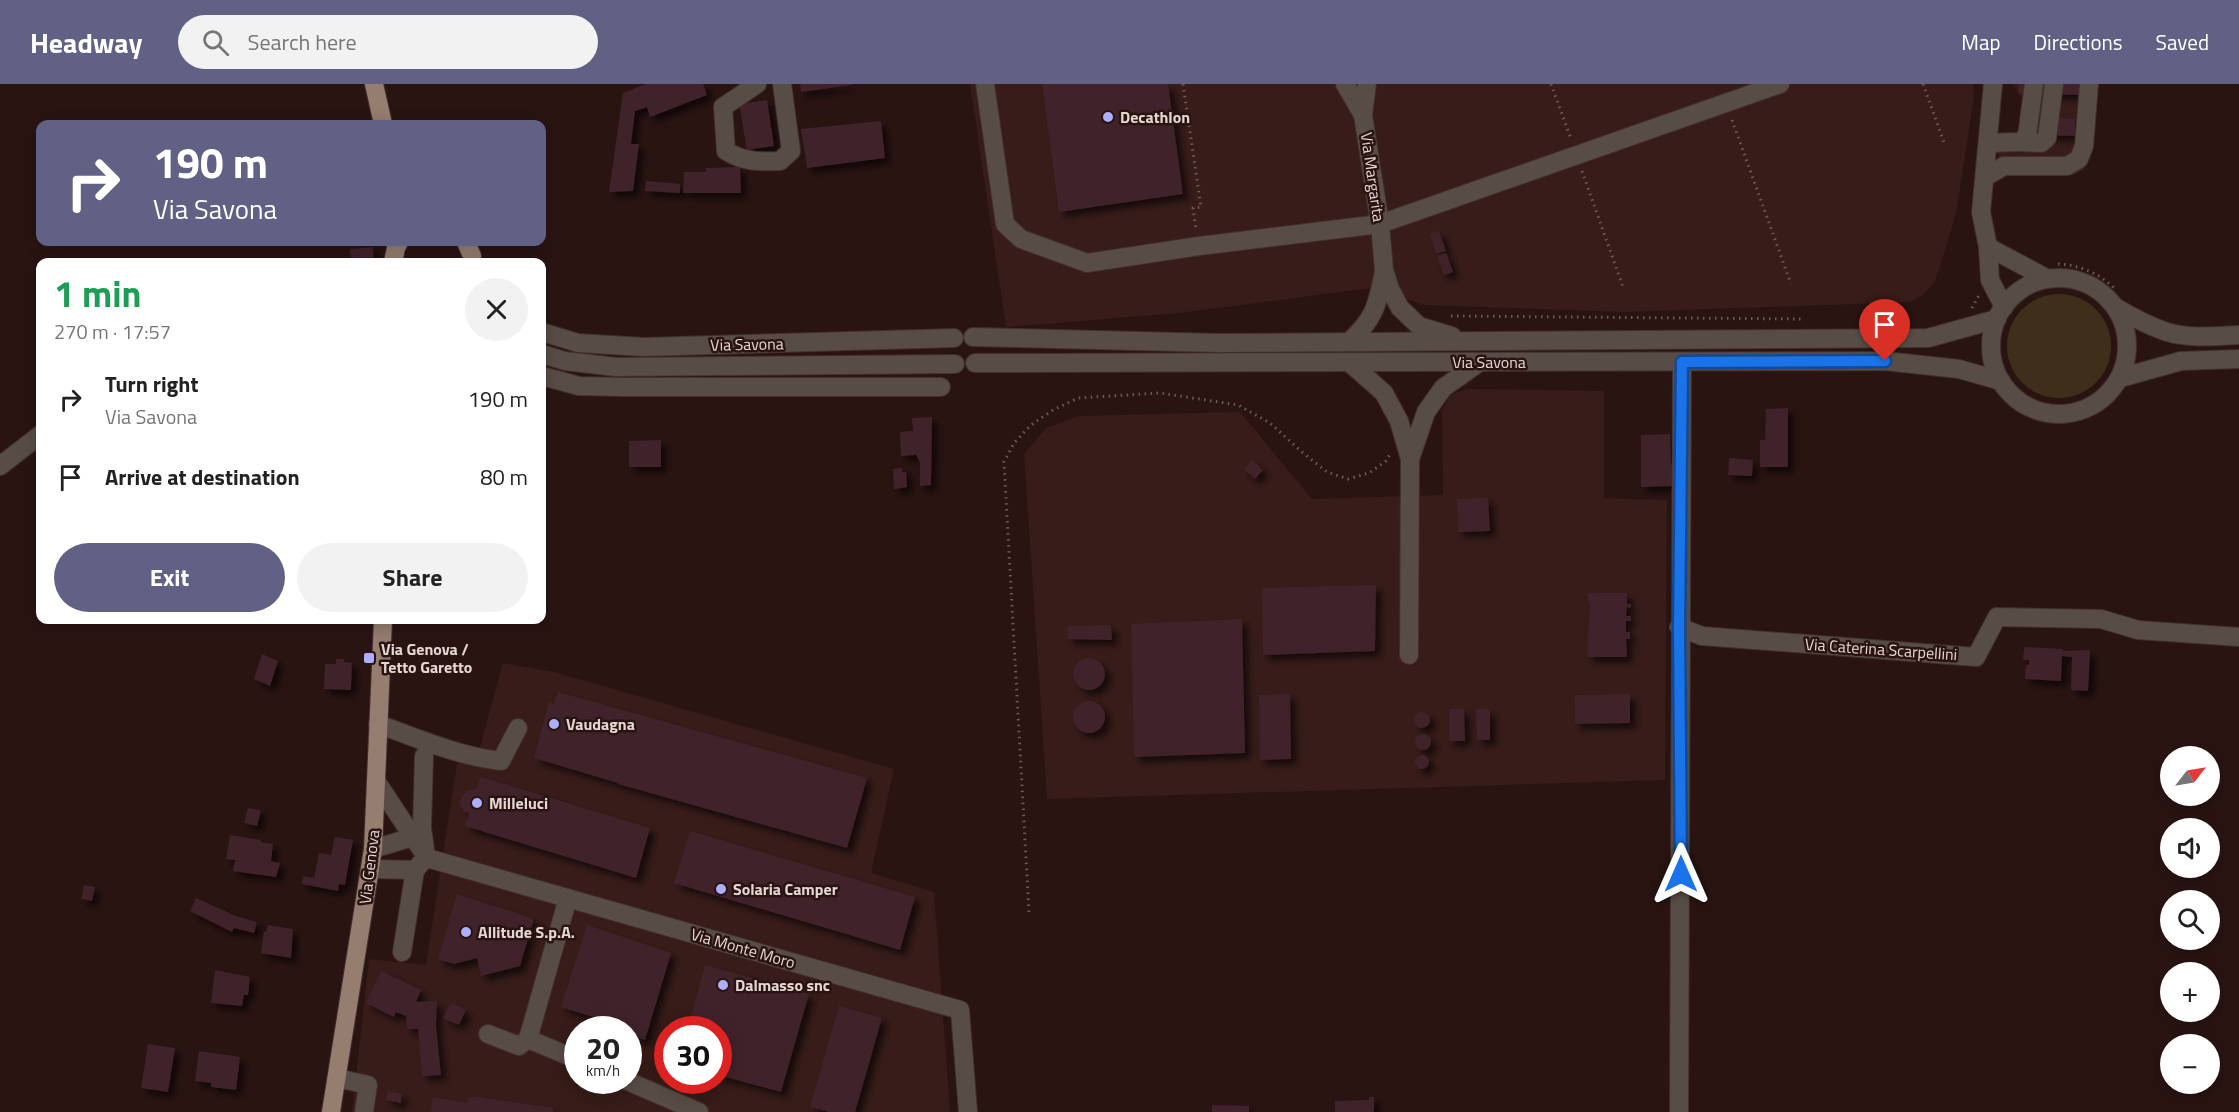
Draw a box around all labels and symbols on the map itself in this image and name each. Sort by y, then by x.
place label: Decathlon [1120,105,1190,129]
marker: Decathlon [1101,110,1115,124]
street label: Via Margarita [1355,131,1391,223]
pin [1859,299,1910,361]
street label: Via Savona [710,331,784,357]
street label: Via Savona [1452,350,1526,374]
street label: Via Caterina Scarpellini [1804,632,1958,666]
place label: Via Genova / Tetto Garetto [381,637,472,679]
marker: Via Genova / Tetto Garetto [362,651,376,665]
place label: Vaudagna [566,712,635,736]
marker: Vaudagna [547,717,561,731]
north arrow [2160,746,2220,806]
place label: Milleluci [489,791,548,815]
marker: Milleluci [470,796,484,810]
street label: Via Genova [353,828,385,906]
position arrow [1649,842,1713,906]
place label: Solaria Camper [733,877,838,901]
marker: Solaria Camper [714,882,728,896]
place label: Allitude S.p.A. [478,920,575,944]
street label: Via Monte Moro [688,922,798,974]
marker: Allitude S.p.A. [459,925,473,939]
place label: Dalmasso snc [735,973,830,997]
marker: Dalmasso snc [716,978,730,992]
speed limit sign: 30 [654,1016,732,1094]

